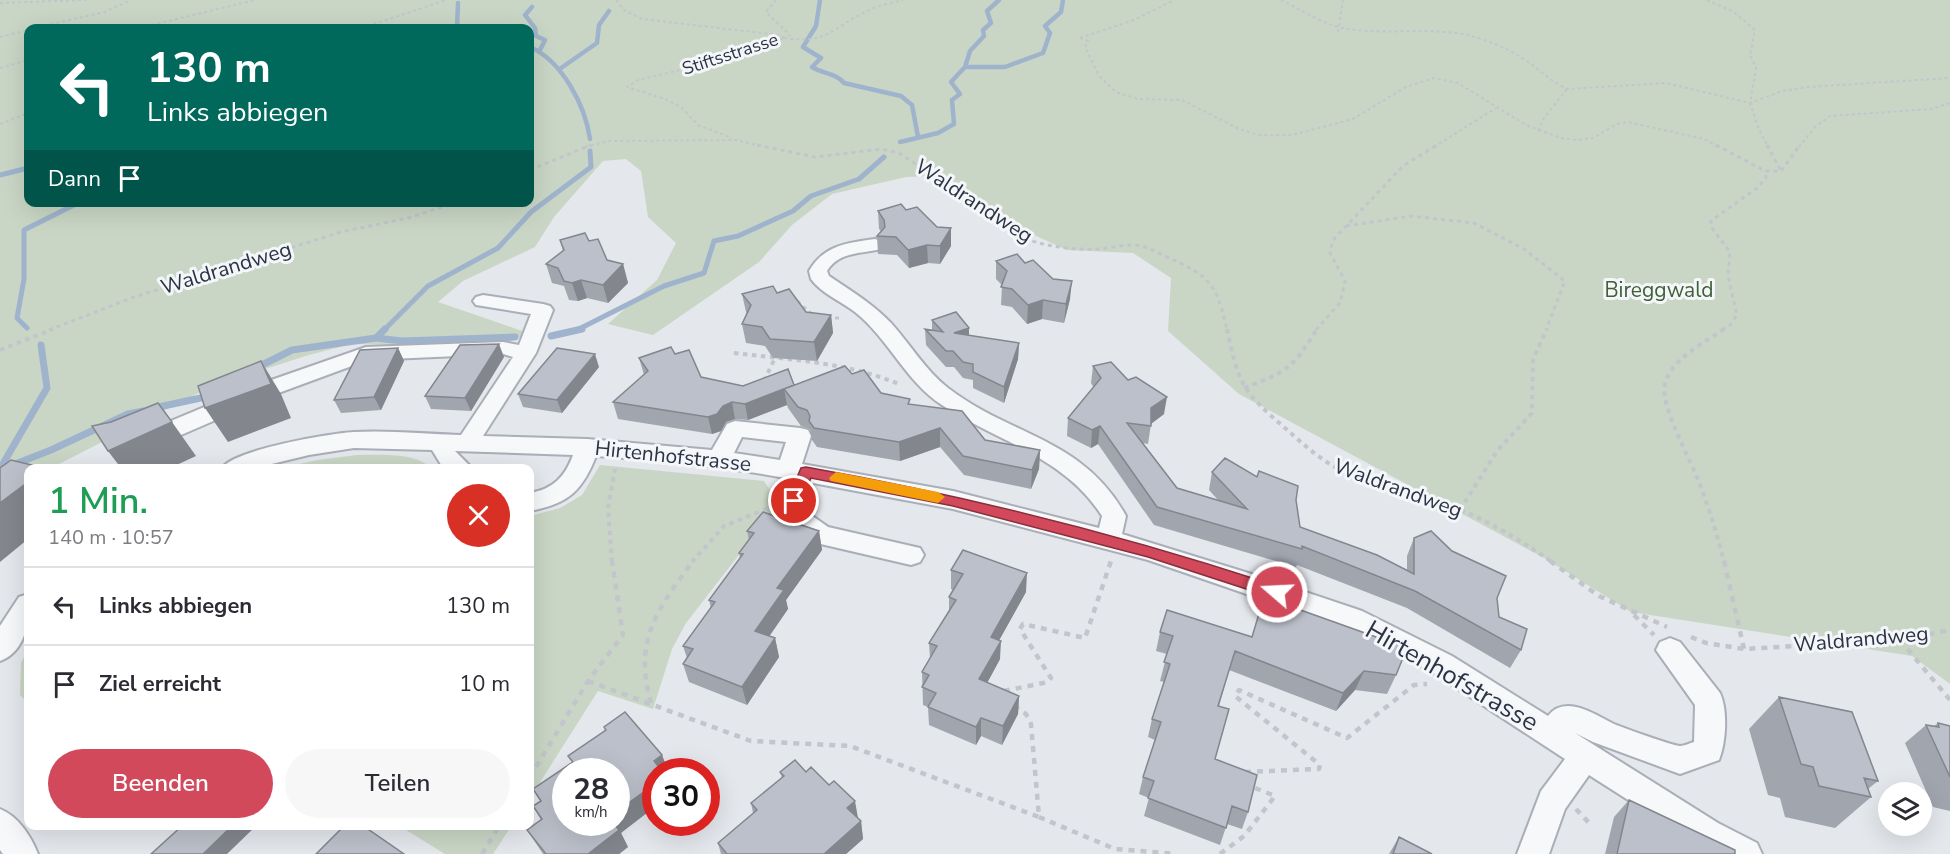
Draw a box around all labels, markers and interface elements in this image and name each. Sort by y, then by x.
street label: Stiftsstrasse [679,27,781,81]
text: 130 m [147,40,271,97]
icon: left [48,48,126,126]
text: Links abbiegen [147,94,328,131]
street label: Waldrandweg [910,152,1038,250]
icon: arrive [113,162,146,195]
text: Dann [48,164,101,194]
street label: Waldrandweg [157,235,295,301]
park label: Bireggwald [1604,276,1714,304]
street label: Hirtenhofstrasse [594,434,752,478]
street label: Waldrandweg [1330,452,1466,524]
pin [768,475,819,526]
text: 1 Min. [48,477,148,526]
button: close [447,484,510,547]
icon: arrive [777,484,810,517]
text: 140 m · 10:57 [48,524,174,551]
position arrow [1245,560,1309,624]
icon: left [48,590,81,623]
text: Links abbiegen [99,591,252,621]
text: 130 m [446,591,510,621]
street label: Hirtenhofstrasse [1359,612,1545,740]
street label: Waldrandweg [1792,619,1930,659]
icon: arrive [48,668,81,701]
text: Ziel erreicht [99,669,221,699]
text: 10 m [459,669,510,699]
button: Beenden [48,749,273,818]
button: Teilen [285,749,510,818]
speed limit sign: 30 [642,758,720,836]
text: 28 [573,769,609,810]
map controls [1878,782,1932,836]
button: layers [1878,782,1932,836]
text: km/h [574,802,608,822]

